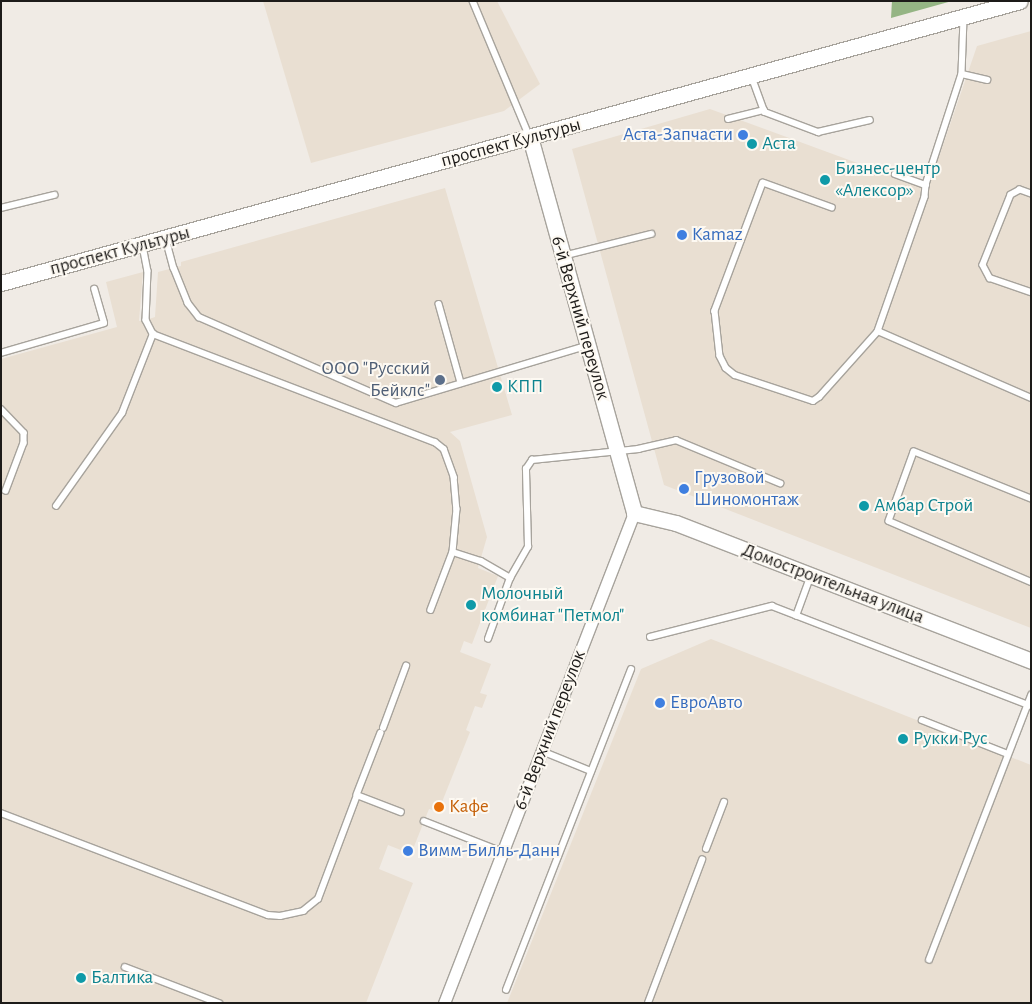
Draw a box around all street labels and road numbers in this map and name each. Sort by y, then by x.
street label: проспект Культуры [438,113,584,173]
street label: проспект Культуры [47,221,193,281]
street label: 6-й Верхний переулок [546,233,614,403]
street label: Домостроительная улица [739,539,927,629]
street label: 6-й Верхний переулок [509,647,591,813]

